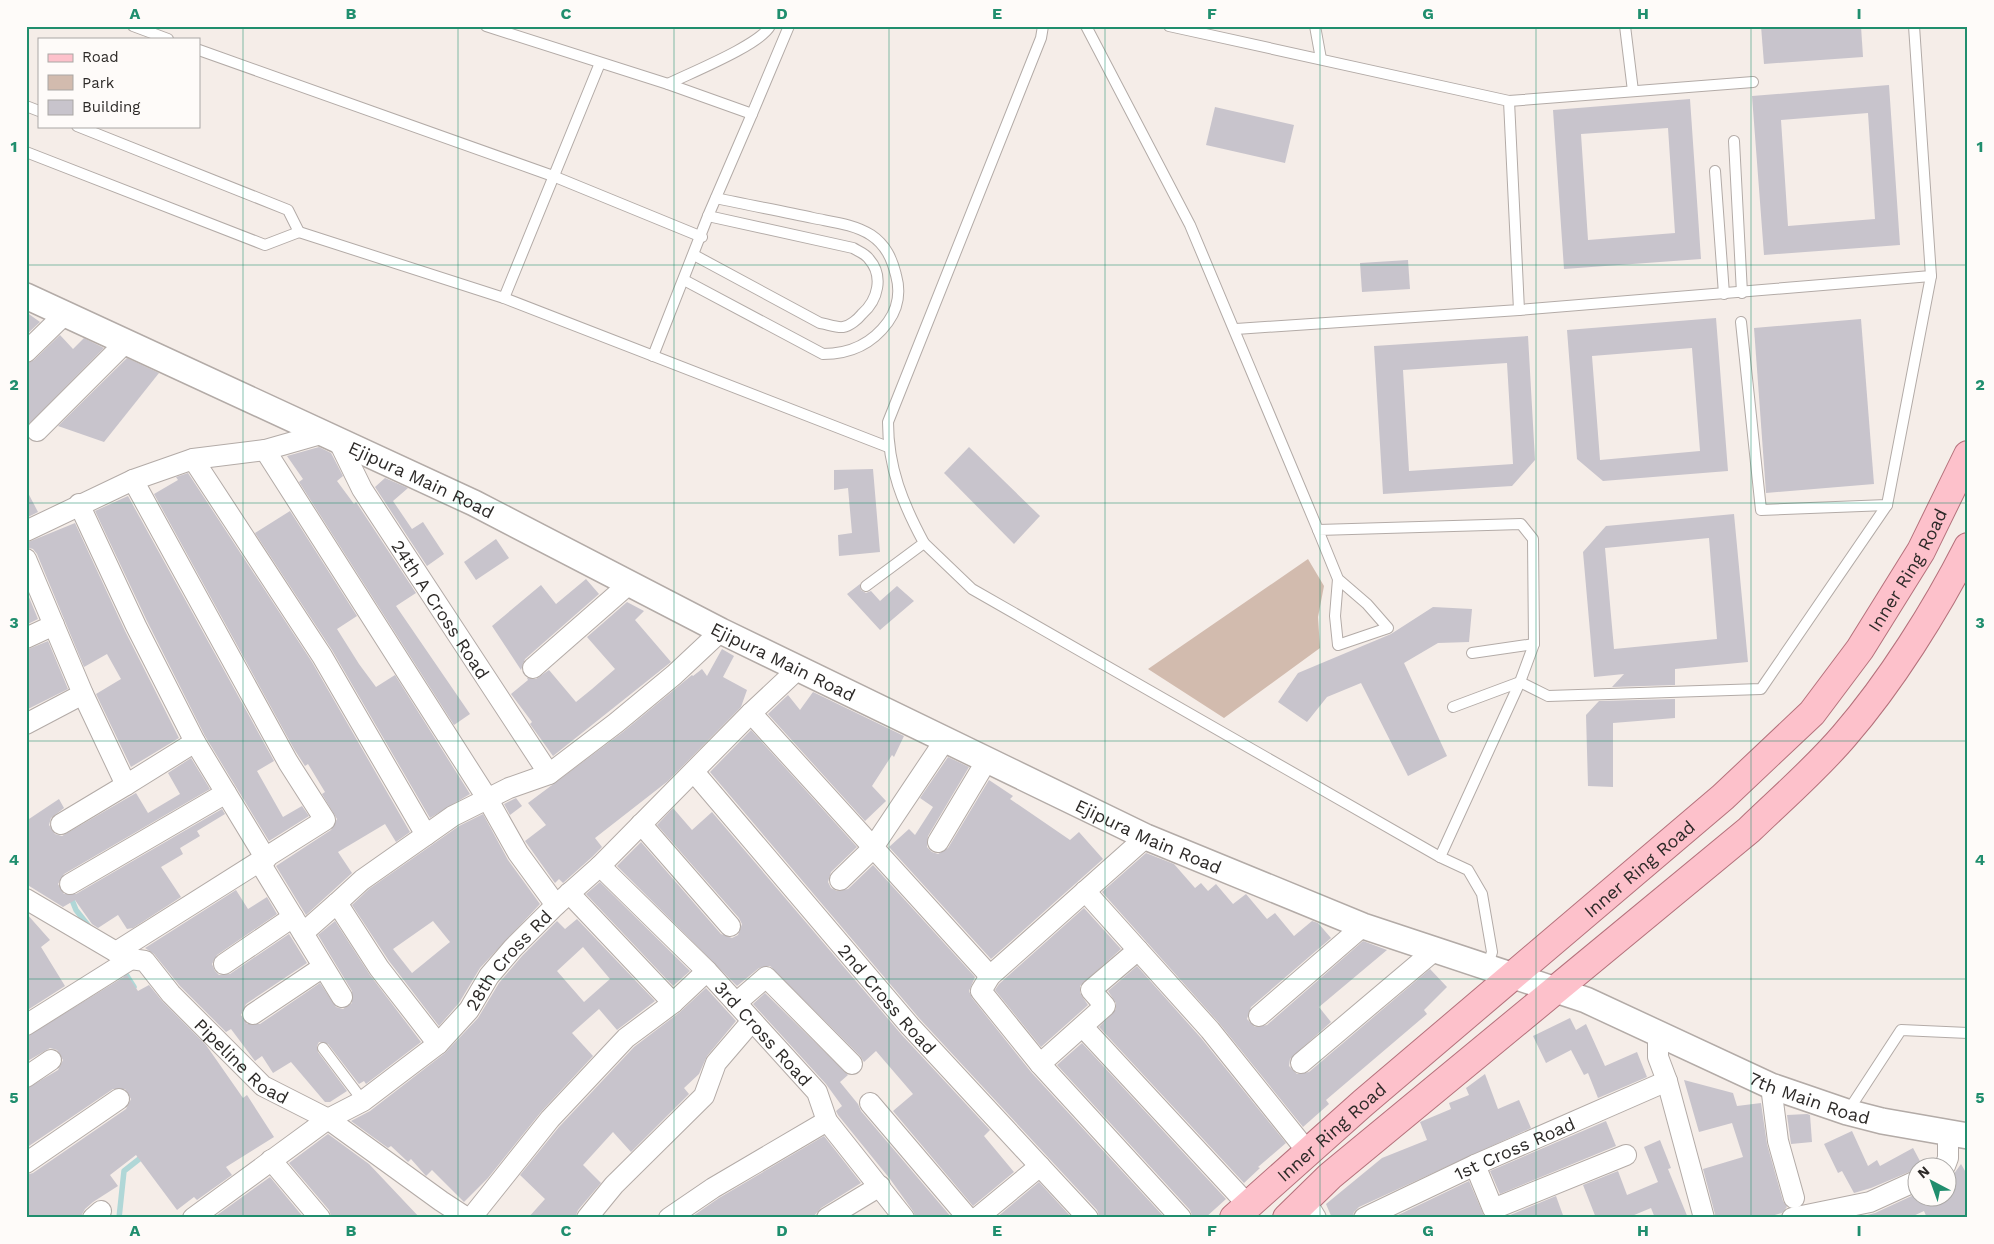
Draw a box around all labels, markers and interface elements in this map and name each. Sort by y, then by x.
text: A [130,4,141,23]
text: B [346,4,357,23]
text: C [561,4,572,23]
text: D [776,4,788,23]
text: E [992,4,1002,23]
text: F [1207,4,1217,23]
text: G [1422,4,1434,23]
text: H [1637,4,1649,23]
text: I [1856,4,1862,23]
legend [38,38,200,128]
text: Road [82,48,119,66]
text: Park [82,74,115,92]
text: Building [82,98,140,116]
text: 1 [11,137,17,156]
text: 1 [1977,137,1983,156]
text: 2 [9,375,19,394]
text: 2 [1975,375,1985,394]
street label: Ejipura Main Road [346,436,498,522]
street label: Inner Ring Road [1863,505,1951,635]
street label: 24th A Cross Road [388,536,494,683]
text: 3 [9,613,19,632]
text: 3 [1975,613,1985,632]
street label: Ejipura Main Road [708,617,859,705]
street label: Ejipura Main Road [1072,794,1225,877]
street label: Inner Ring Road [1579,816,1699,921]
text: 4 [9,850,19,869]
text: 4 [1975,850,1985,869]
street label: 28th Cross Rd [461,905,556,1014]
street label: 2nd Cross Road [834,939,941,1058]
street label: 3rd Cross Road [711,976,817,1090]
street label: Pipeline Road [191,1014,292,1108]
street label: 7th Main Road [1746,1067,1872,1128]
street label: Inner Ring Road [1272,1078,1390,1185]
text: 5 [9,1088,19,1107]
text: 5 [1975,1088,1985,1107]
street label: 1st Cross Road [1451,1112,1578,1184]
north arrow [1906,1156,1956,1206]
text: N [1914,1163,1933,1182]
text: A [130,1221,141,1240]
text: B [346,1221,357,1240]
text: C [561,1221,572,1240]
text: D [776,1221,788,1240]
text: E [992,1221,1002,1240]
text: F [1207,1221,1217,1240]
text: G [1422,1221,1434,1240]
text: H [1637,1221,1649,1240]
text: I [1856,1221,1862,1240]

